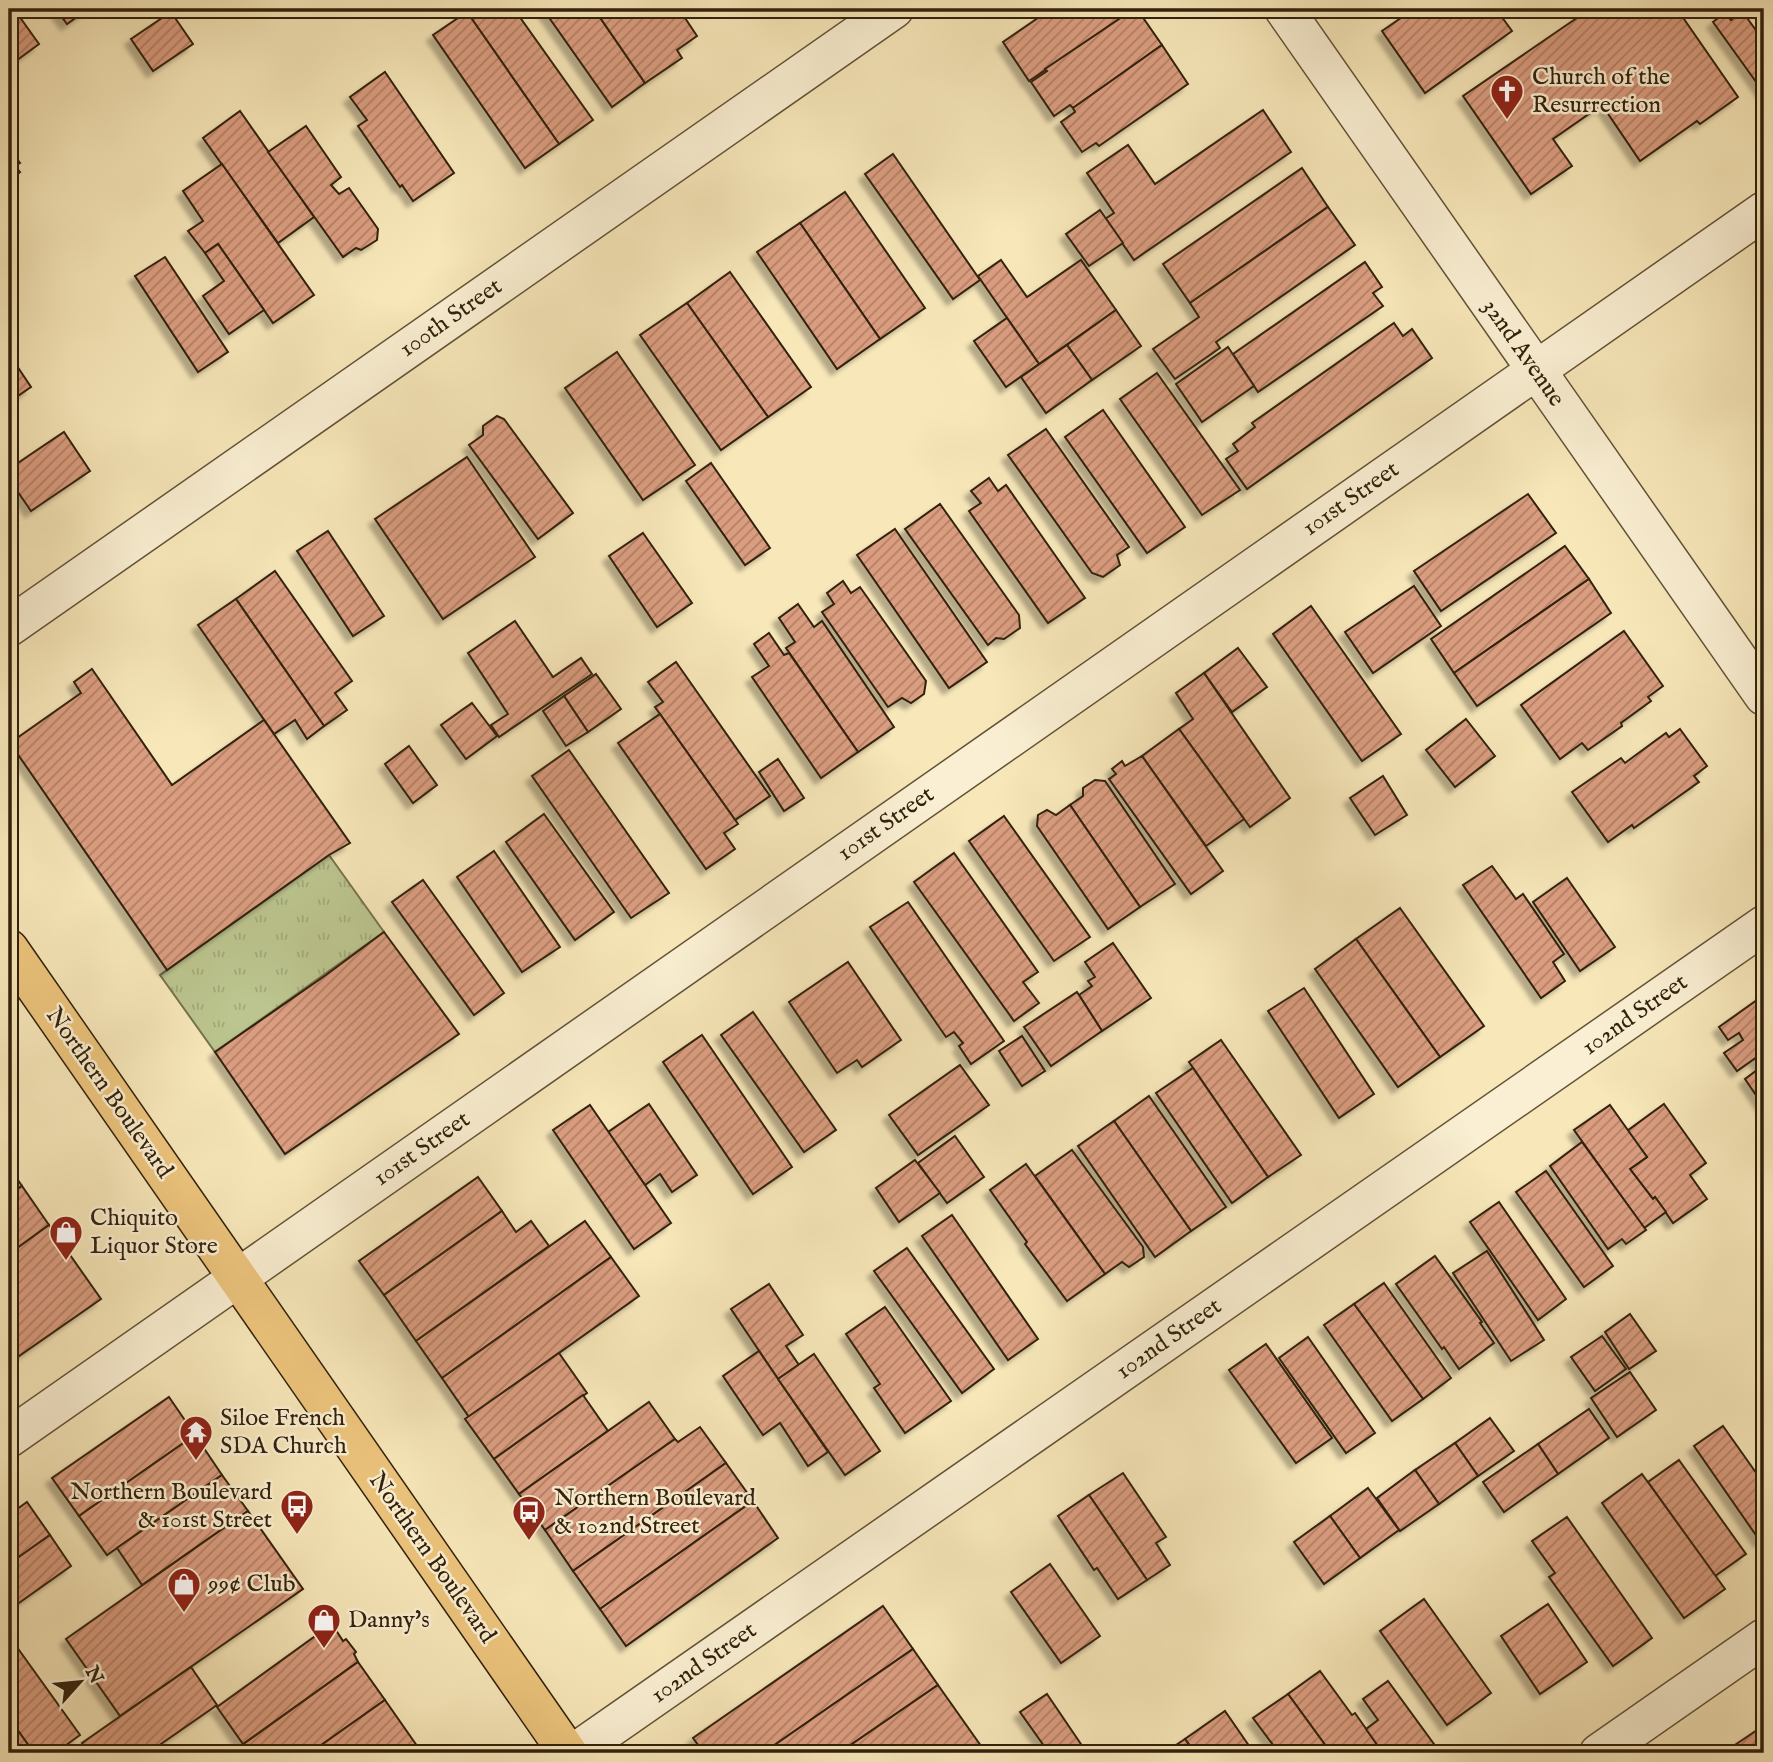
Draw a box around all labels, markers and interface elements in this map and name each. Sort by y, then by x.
place label: Church of the Resurrection [1532,62,1670,121]
church icon: Church of the Resurrection [1488,72,1526,121]
street label: 100th Street [394,271,508,365]
street label: 32nd Avenue [1475,293,1571,413]
street label: 101st Street [1297,454,1405,544]
street label: 101st Street [832,779,940,869]
street label: 102nd Street [1576,967,1694,1063]
street label: Northern Boulevard [38,1001,180,1185]
street label: 101st Street [368,1104,476,1194]
place label: Chiquito Liquor Store [90,1203,218,1262]
shop icon: Chiquito Liquor Store [47,1213,85,1262]
street label: 102nd Street [1110,1291,1228,1387]
place label: Siloe French SDA Church [220,1403,347,1462]
temple icon: Siloe French SDA Church [177,1413,215,1462]
street label: Northern Boulevard [361,1466,503,1650]
place label: Northern Boulevard & 101st Street [70,1477,272,1536]
place label: Northern Boulevard & 102nd Street [554,1483,756,1542]
bus stop icon: Northern Boulevard & 101st Street [278,1487,316,1536]
bus stop icon: Northern Boulevard & 102nd Street [510,1493,548,1542]
shop icon: 99¢ Club [165,1565,203,1614]
place label: 99¢ Club [207,1569,296,1600]
shop icon: Danny's [305,1601,343,1650]
place label: Danny's [348,1605,430,1636]
street label: 102nd Street [645,1615,763,1711]
north arrow [46,1646,116,1716]
text: N [78,1662,108,1688]

